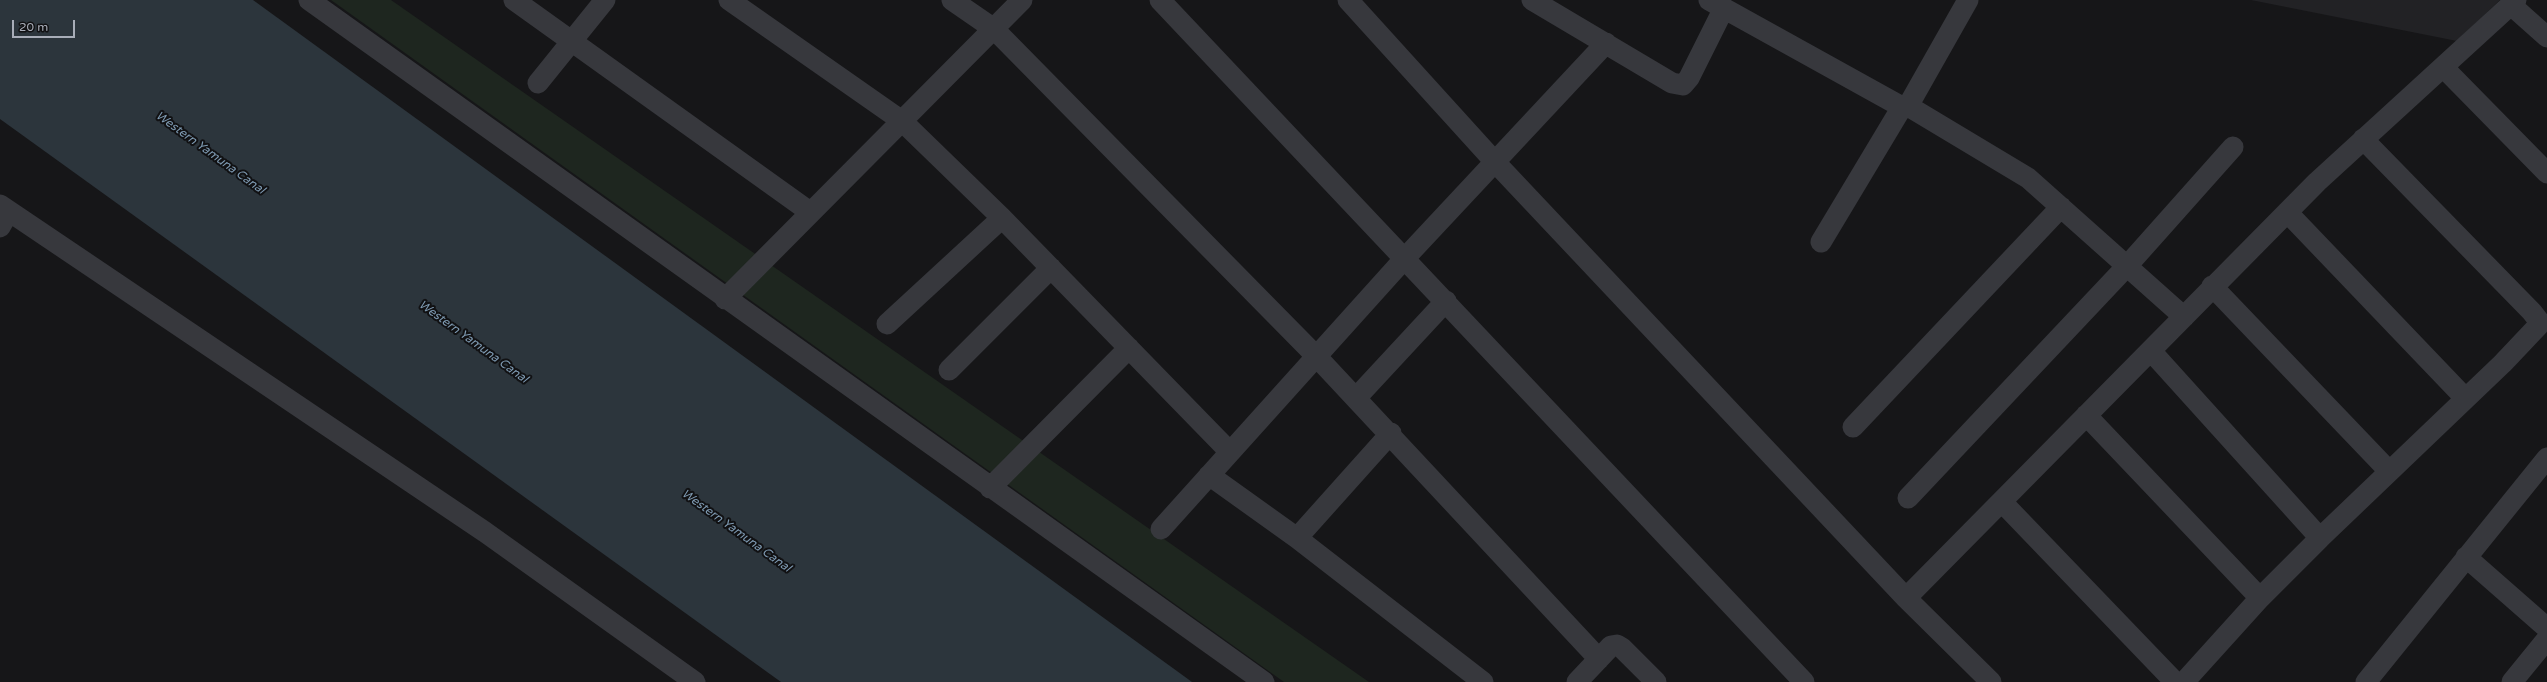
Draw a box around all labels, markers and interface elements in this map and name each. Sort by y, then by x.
scale bar [14,12,77,38]
text: 20 m [19,20,48,34]
water label: Western Yamuna Canal [153,109,267,197]
water label: Western Yamuna Canal [416,298,530,386]
water label: Western Yamuna Canal [679,487,793,575]

